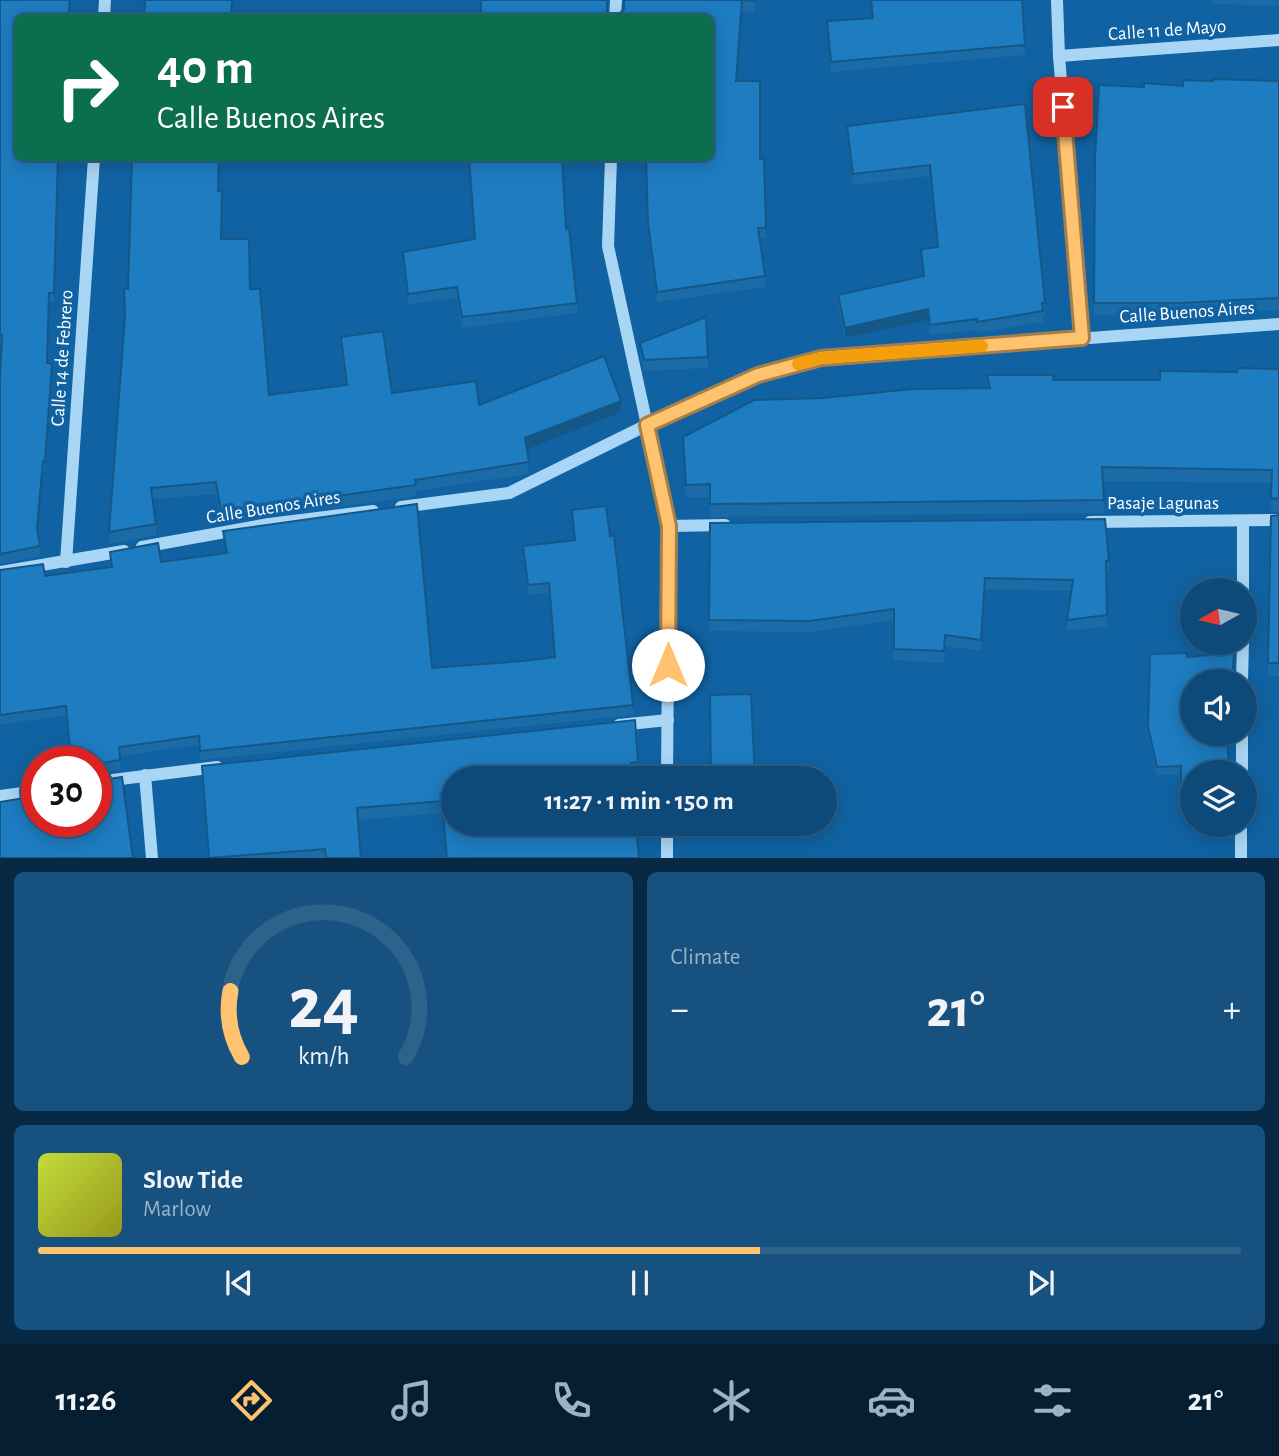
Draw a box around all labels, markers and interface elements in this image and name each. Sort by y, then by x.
street label: Calle 11 de Mayo [1107,17,1227,44]
icon: right [42,42,133,133]
text: 40 m [157,44,254,93]
pin [1033,77,1093,137]
icon: arrive [1044,88,1082,126]
text: Calle Buenos Aires [157,102,385,134]
street label: Calle 14 de Febrero [48,289,77,427]
street label: Calle Buenos Aires [1119,298,1255,327]
street label: Calle Buenos Aires [205,488,342,527]
street label: Pasaje Lagunas [1107,494,1219,513]
north arrow [1180,578,1256,654]
map controls [1180,578,1257,837]
position arrow [631,628,705,702]
button: sound [1180,669,1257,746]
speed limit sign: 30 [21,746,112,837]
button: layers [1180,760,1257,837]
text: 11:27 · 1 min · 150 m [544,788,734,814]
text: Climate [671,946,740,969]
text: 24 [288,970,359,1043]
text: 21° [927,984,985,1036]
text: − [671,991,689,1029]
text: + [1223,991,1241,1029]
text: km/h [297,1044,349,1069]
text: Slow Tide [143,1167,243,1193]
text: Marlow [143,1198,211,1221]
icon: previous [220,1264,258,1302]
icon: pause [621,1264,659,1302]
icon: next [1022,1264,1060,1302]
icon: directions [227,1376,276,1425]
icon: music [387,1376,436,1425]
icon: phone [547,1376,596,1425]
icon: climate [707,1376,756,1425]
icon: car [867,1376,916,1425]
icon: filters [1028,1376,1077,1425]
text: 11:26 [56,1384,116,1416]
text: 21° [1188,1384,1223,1416]

